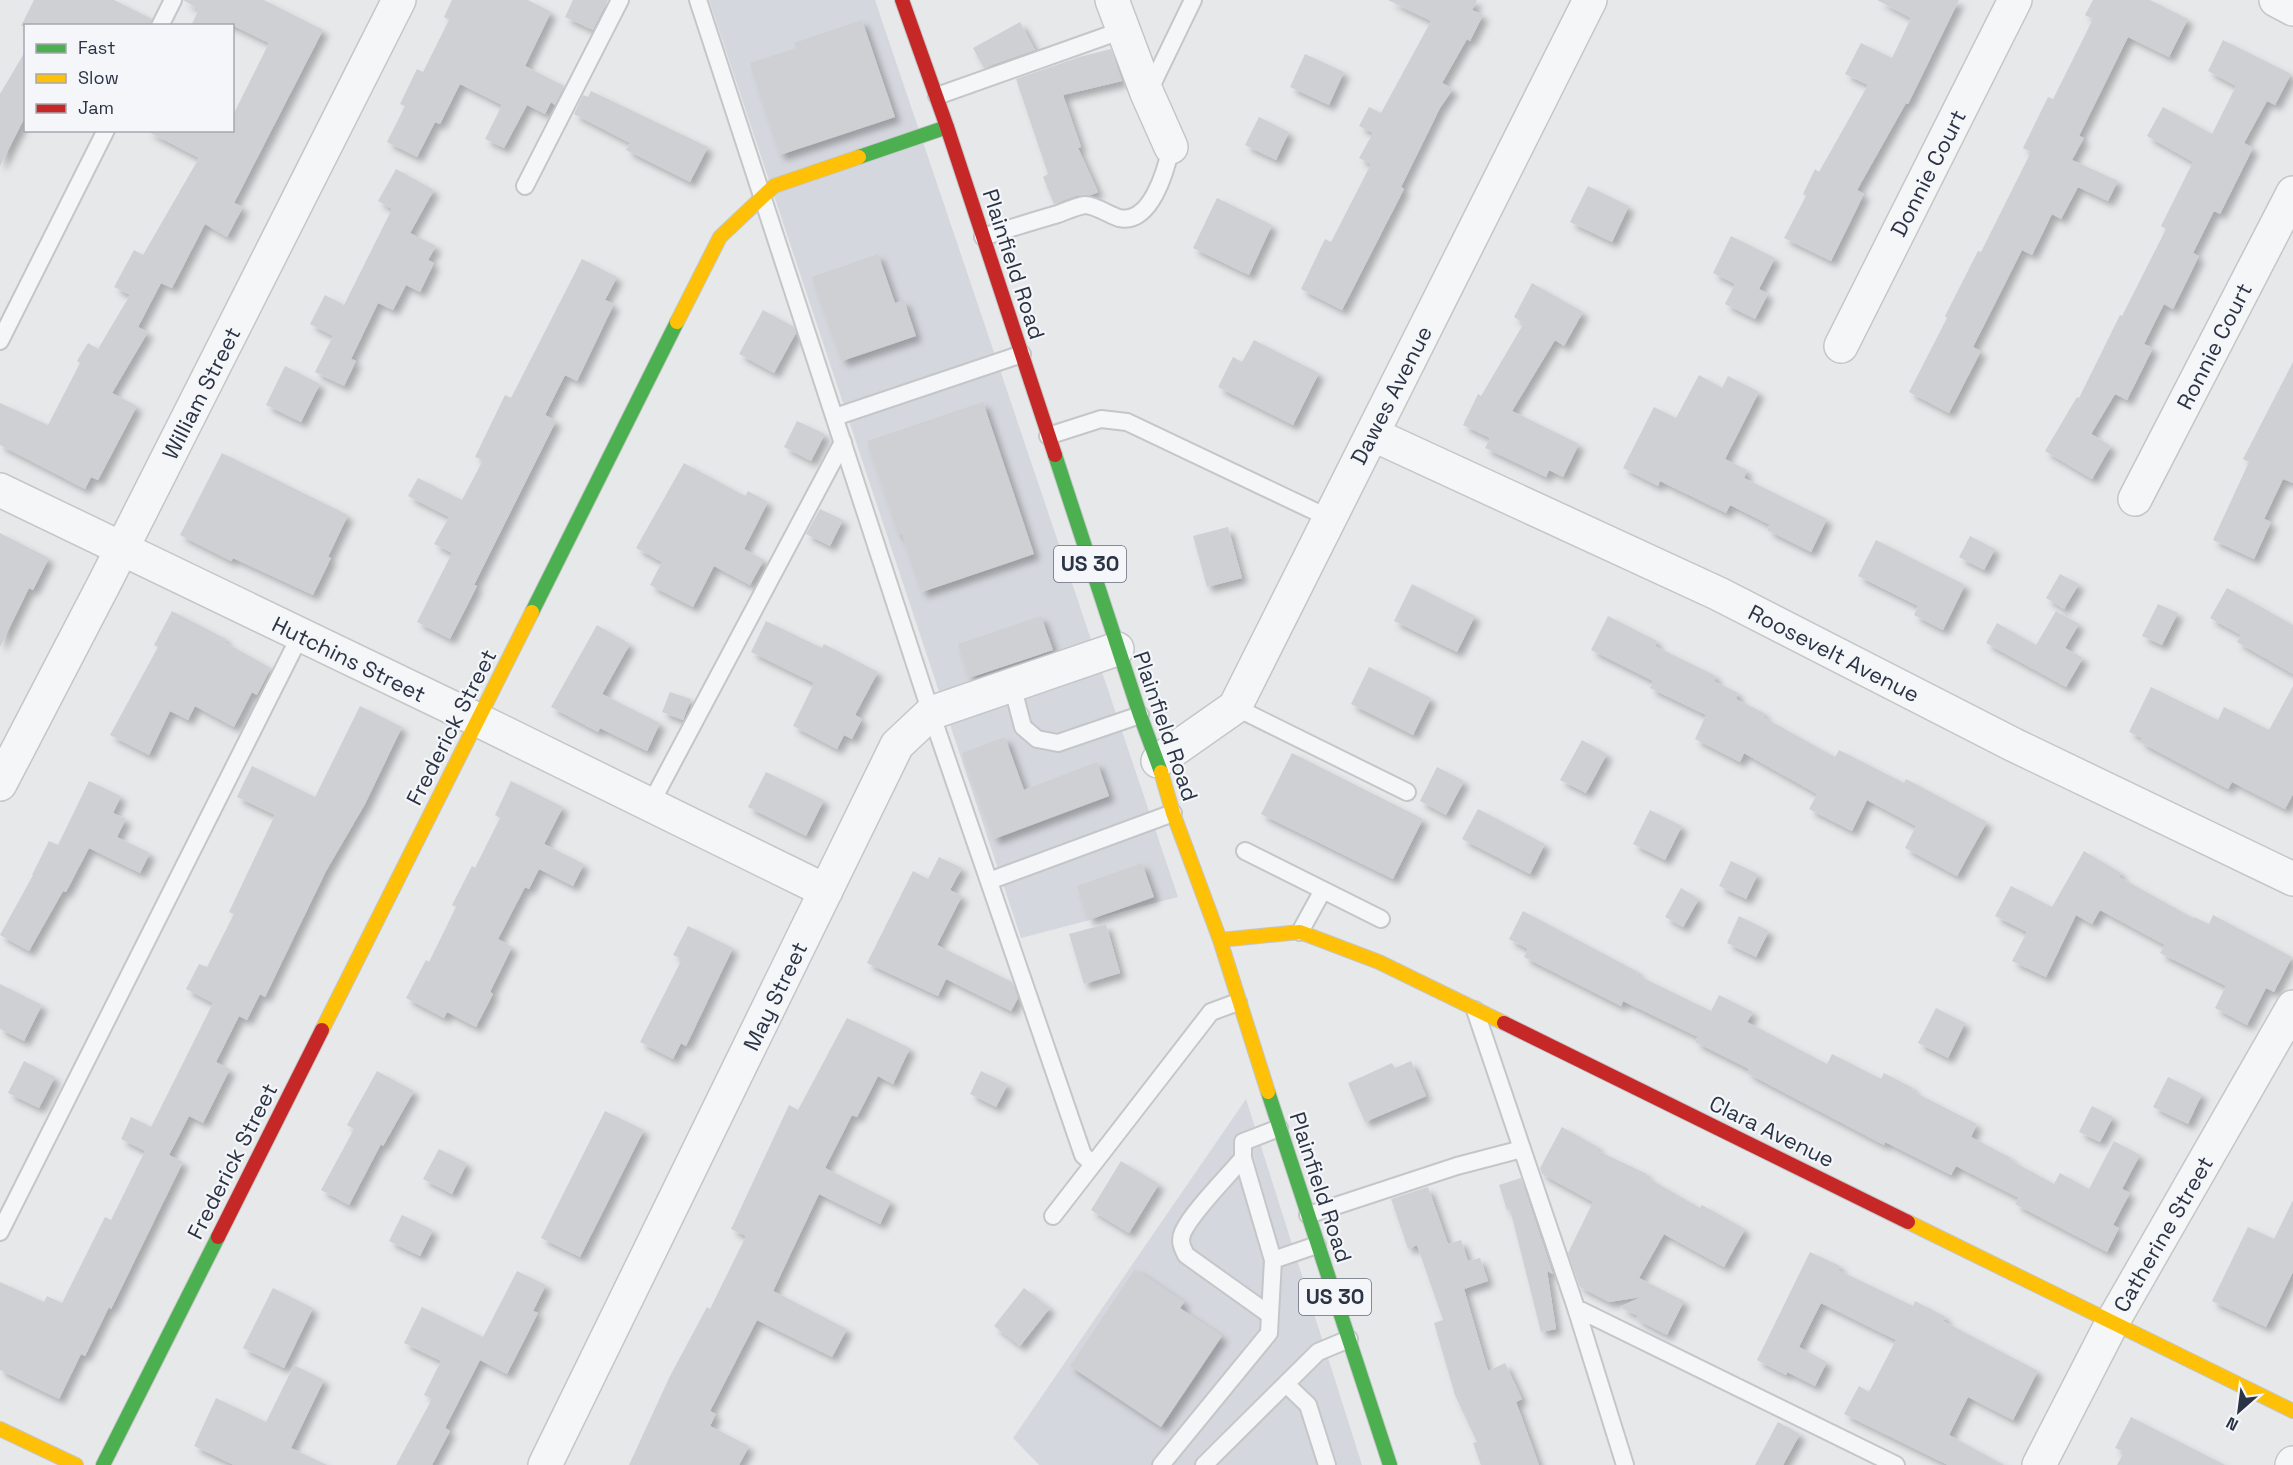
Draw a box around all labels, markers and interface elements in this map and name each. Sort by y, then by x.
legend [24,24,234,132]
text: Fast [78,36,115,59]
text: Slow [78,66,119,89]
text: Jam [78,96,114,119]
street label: Donnie Court [1884,105,1972,241]
street label: Plainfield Road [976,185,1052,343]
street label: Ronnie Court [2170,278,2258,414]
street label: Dawes Avenue [1344,321,1438,469]
street label: William Street [156,322,246,464]
road number: US 30 [1054,546,1126,582]
street label: Roosevelt Avenue [1744,598,1924,708]
street label: Hutchins Street [268,610,430,708]
street label: Frederick Street [400,644,502,810]
street label: Plainfield Road [1127,647,1205,805]
street label: May Street [737,937,813,1055]
street label: Frederick Street [181,1078,283,1244]
street label: Clara Avenue [1705,1089,1839,1173]
street label: Plainfield Road [1283,1108,1359,1266]
street label: Catherine Street [2107,1151,2219,1317]
road number: US 30 [1299,1279,1371,1315]
north arrow [2209,1381,2269,1441]
text: N [2223,1412,2242,1436]

